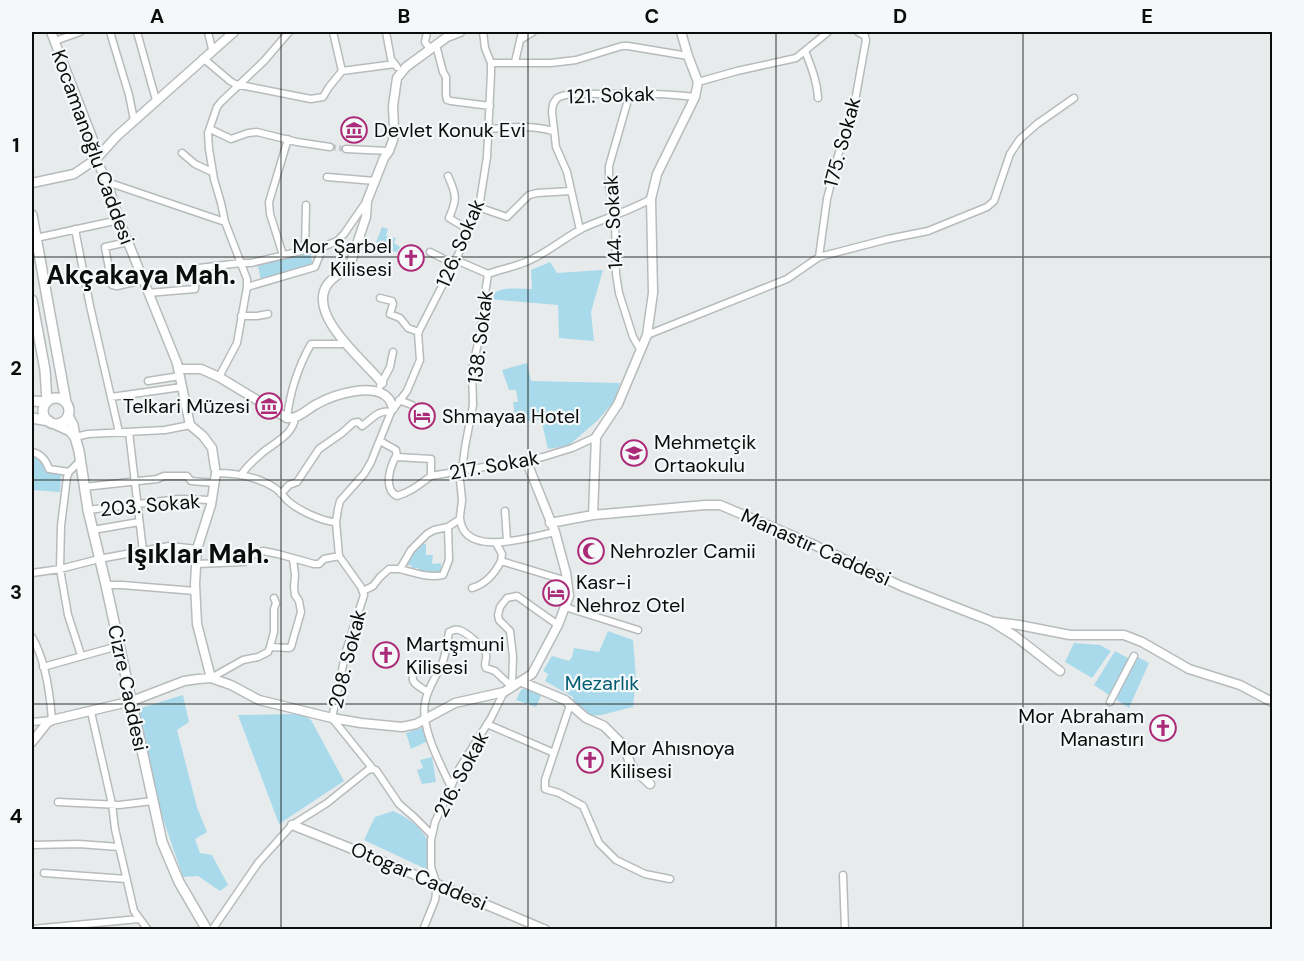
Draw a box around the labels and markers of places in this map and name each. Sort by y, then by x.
museum icon: Devlet Konuk Evi [339,115,369,145]
place label: Devlet Konuk Evi [374,117,526,143]
place label: Mor Şarbel Kilisesi [292,233,392,282]
church icon: Mor Şarbel Kilisesi [396,243,426,273]
museum icon: Telkari Müzesi [254,391,284,421]
place label: Telkari Müzesi [123,393,250,419]
hotel icon: Shmayaa Hotel [407,401,437,431]
place label: Shmayaa Hotel [442,403,580,429]
place label: Mehmetçik Ortaokulu [654,429,756,478]
school or university icon: Mehmetçik Ortaokulu [619,438,649,468]
mosque icon: Nehrozler Camii [576,536,606,566]
place label: Nehrozler Camii [610,538,756,564]
place label: Kasr-i Nehroz Otel [576,569,685,618]
hotel icon: Kasr-i Nehroz Otel [541,578,571,608]
place label: Martşmuni Kilisesi [406,631,505,680]
church icon: Martşmuni Kilisesi [371,640,401,670]
place label: Mor Abraham Manastırı [1018,703,1144,752]
church icon: Mor Abraham Manastırı [1148,713,1178,743]
place label: Mor Ahısnoya Kilisesi [610,735,735,784]
church icon: Mor Ahısnoya Kilisesi [575,745,605,775]

